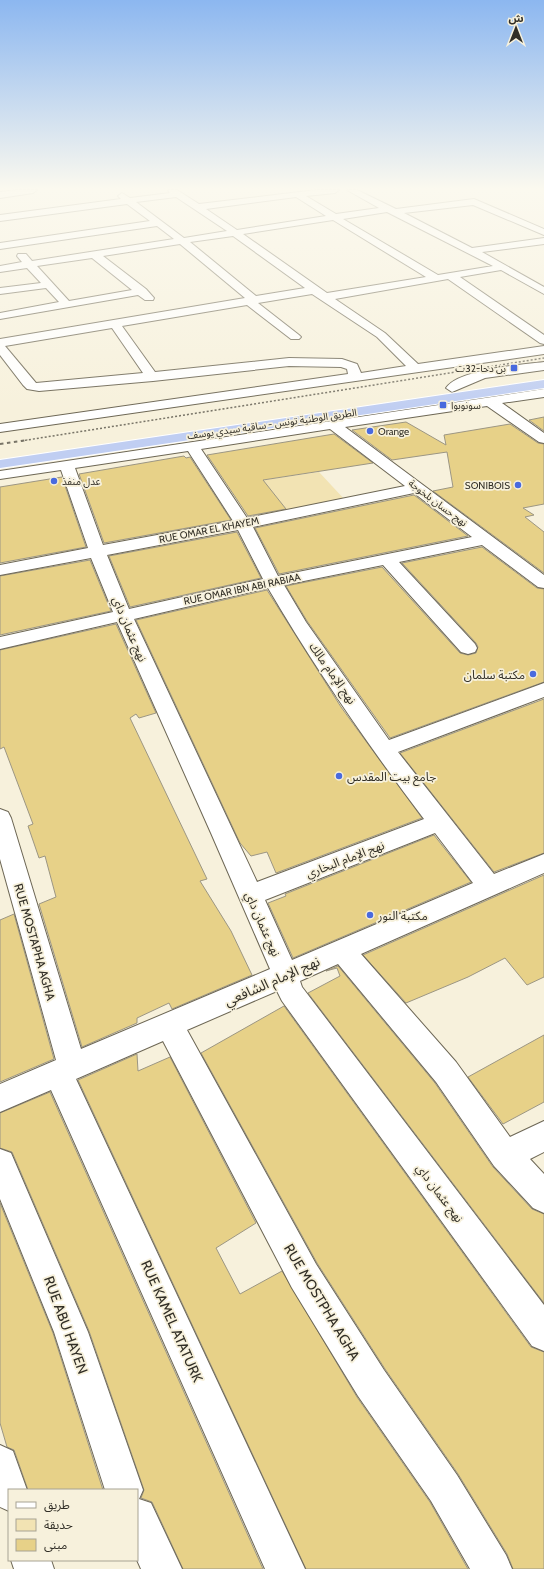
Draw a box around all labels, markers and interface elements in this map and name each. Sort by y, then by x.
north arrow [496,8,536,48]
text: ش [508,11,524,25]
place label: بن دحا-32ت [455,362,506,375]
marker: بن دحا-32ت [509,363,519,373]
place label: سونوبوا [451,399,481,412]
marker: سونوبوا [438,400,448,410]
street label: الطريق الوطنية تونس - ساقية سيدي يوسف [186,406,358,444]
place label: Orange [378,425,409,438]
marker: Orange [365,426,375,436]
place label: عدل منفذ [62,475,101,488]
marker: عدل منفذ [49,476,59,486]
street label: نهج حسان بلخوجة [405,477,470,530]
place label: SONIBOIS [465,479,510,492]
marker: SONIBOIS [513,480,523,490]
street label: RUE OMAR EL KHAYEM [158,514,260,546]
street label: RUE OMAR IBN ABI RABIAA [182,570,302,608]
street label: نهج عثمان داي [107,594,150,665]
street label: نهج الإمام مالك [305,639,360,708]
place label: مكتبة سلمان [464,667,525,682]
marker: مكتبة سلمان [528,669,538,679]
place label: جامع بيت المقدس [347,769,436,786]
marker: جامع بيت المقدس [334,771,344,781]
street label: نهج الإمام البخاري [304,837,387,883]
street label: RUE MOSTAPHA AGHA [11,882,59,1003]
street label: نهج عثمان داي [239,889,284,960]
place label: مكتبة النور [377,908,428,923]
marker: مكتبة النور [365,910,375,920]
street label: نهج الإمام الشافعي [221,952,324,1012]
street label: نهج عثمان داي [411,1161,467,1227]
street label: RUE MOSTPHA AGHA [280,1240,364,1364]
street label: RUE KAMEL ATATURK [137,1257,207,1385]
street label: RUE ABU HAYEN [40,1274,92,1376]
legend [8,1489,138,1561]
text: طريق [44,1497,70,1513]
text: حديقة [44,1517,73,1532]
text: مبنى [44,1537,67,1552]

